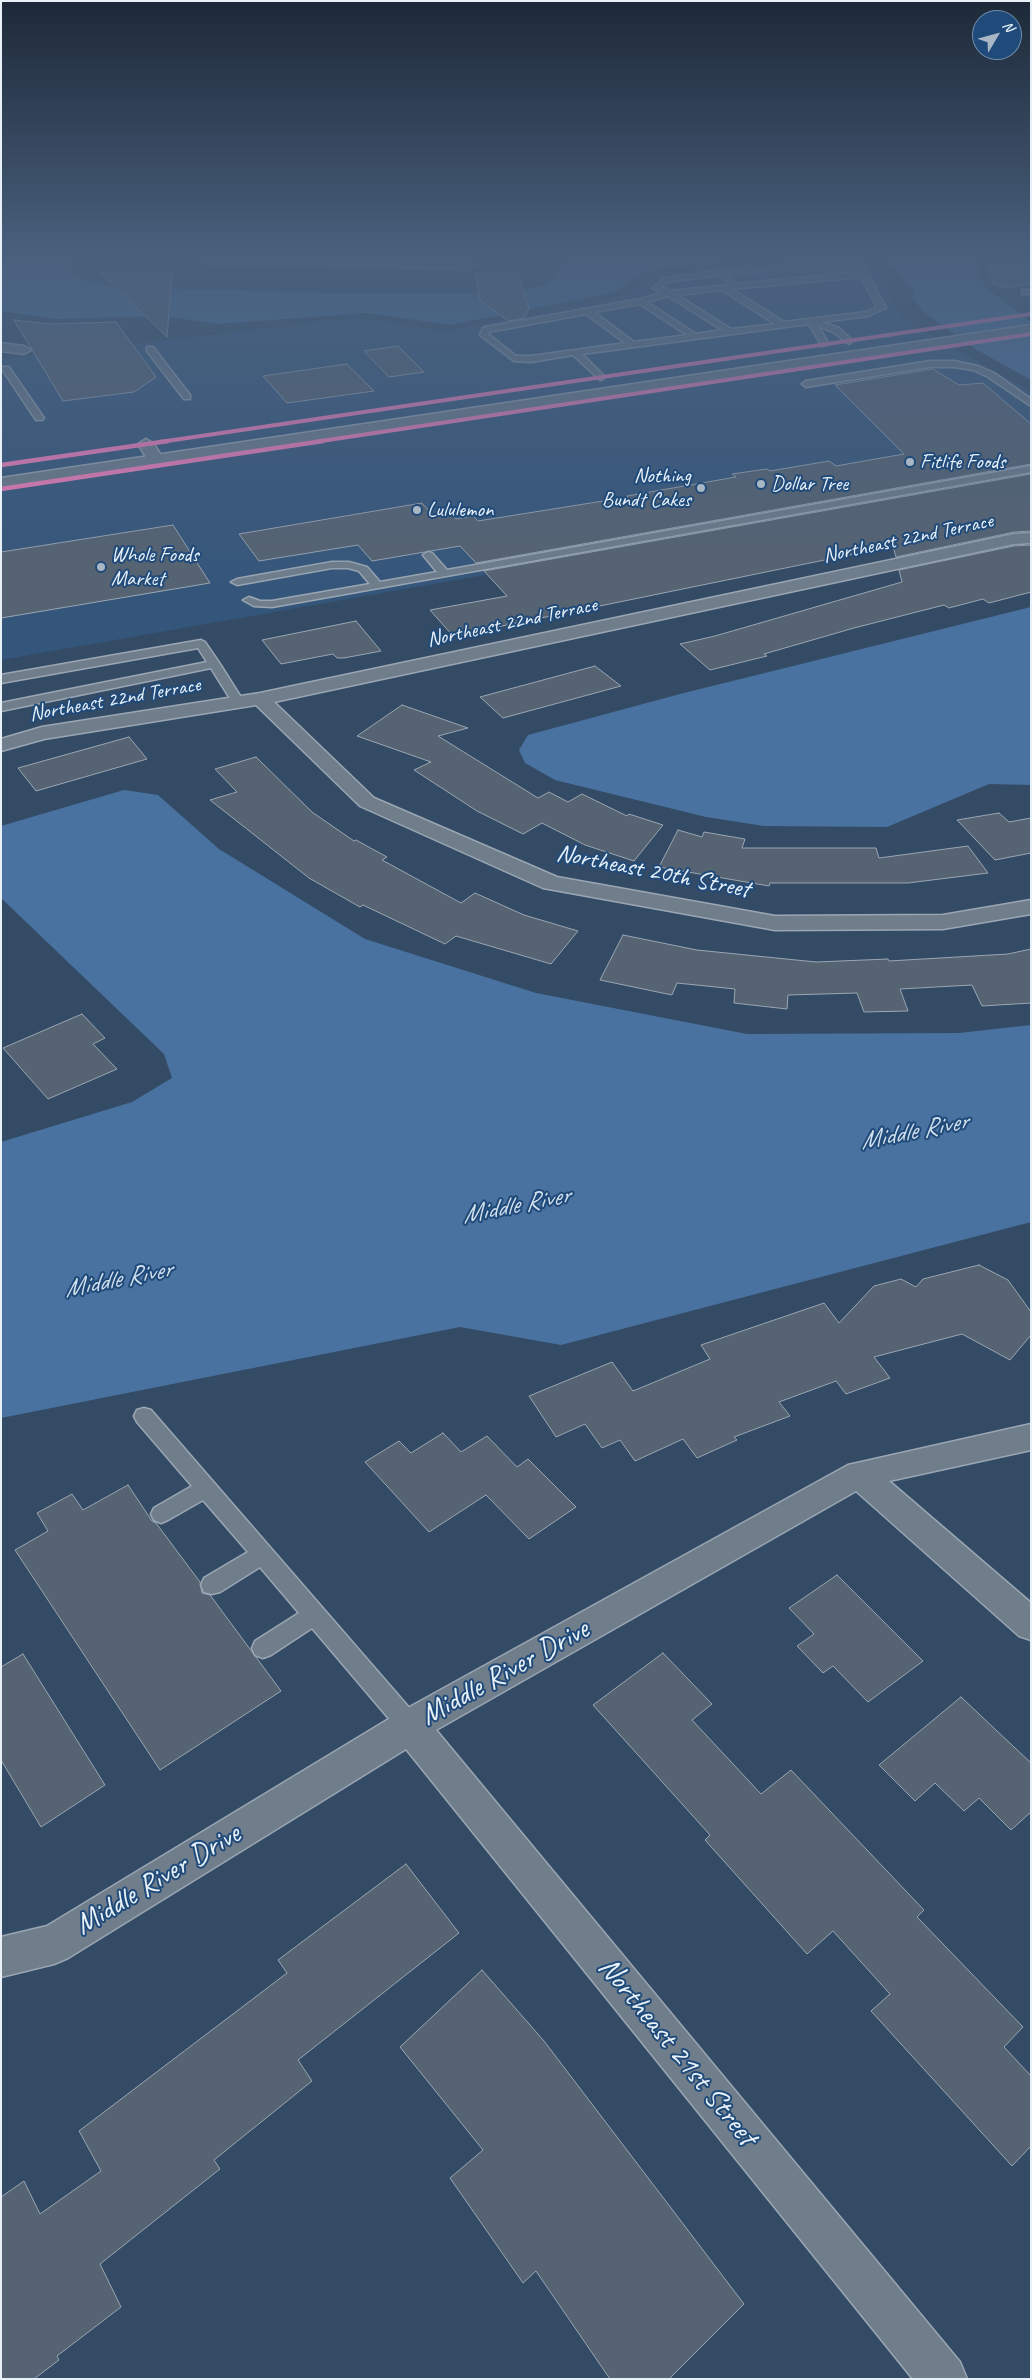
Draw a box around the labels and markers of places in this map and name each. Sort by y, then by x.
place label: Fitlife Foods [920,449,1005,475]
marker: Fitlife Foods [904,456,916,468]
place label: Nothing Bundt Cakes [602,463,691,513]
place label: Dollar Tree [771,471,848,497]
marker: Dollar Tree [755,478,767,490]
marker: Nothing Bundt Cakes [695,482,707,494]
place label: Lululemon [427,497,493,523]
marker: Lululemon [411,504,423,516]
place label: Whole Foods Market [111,542,199,592]
marker: Whole Foods Market [95,561,107,573]

